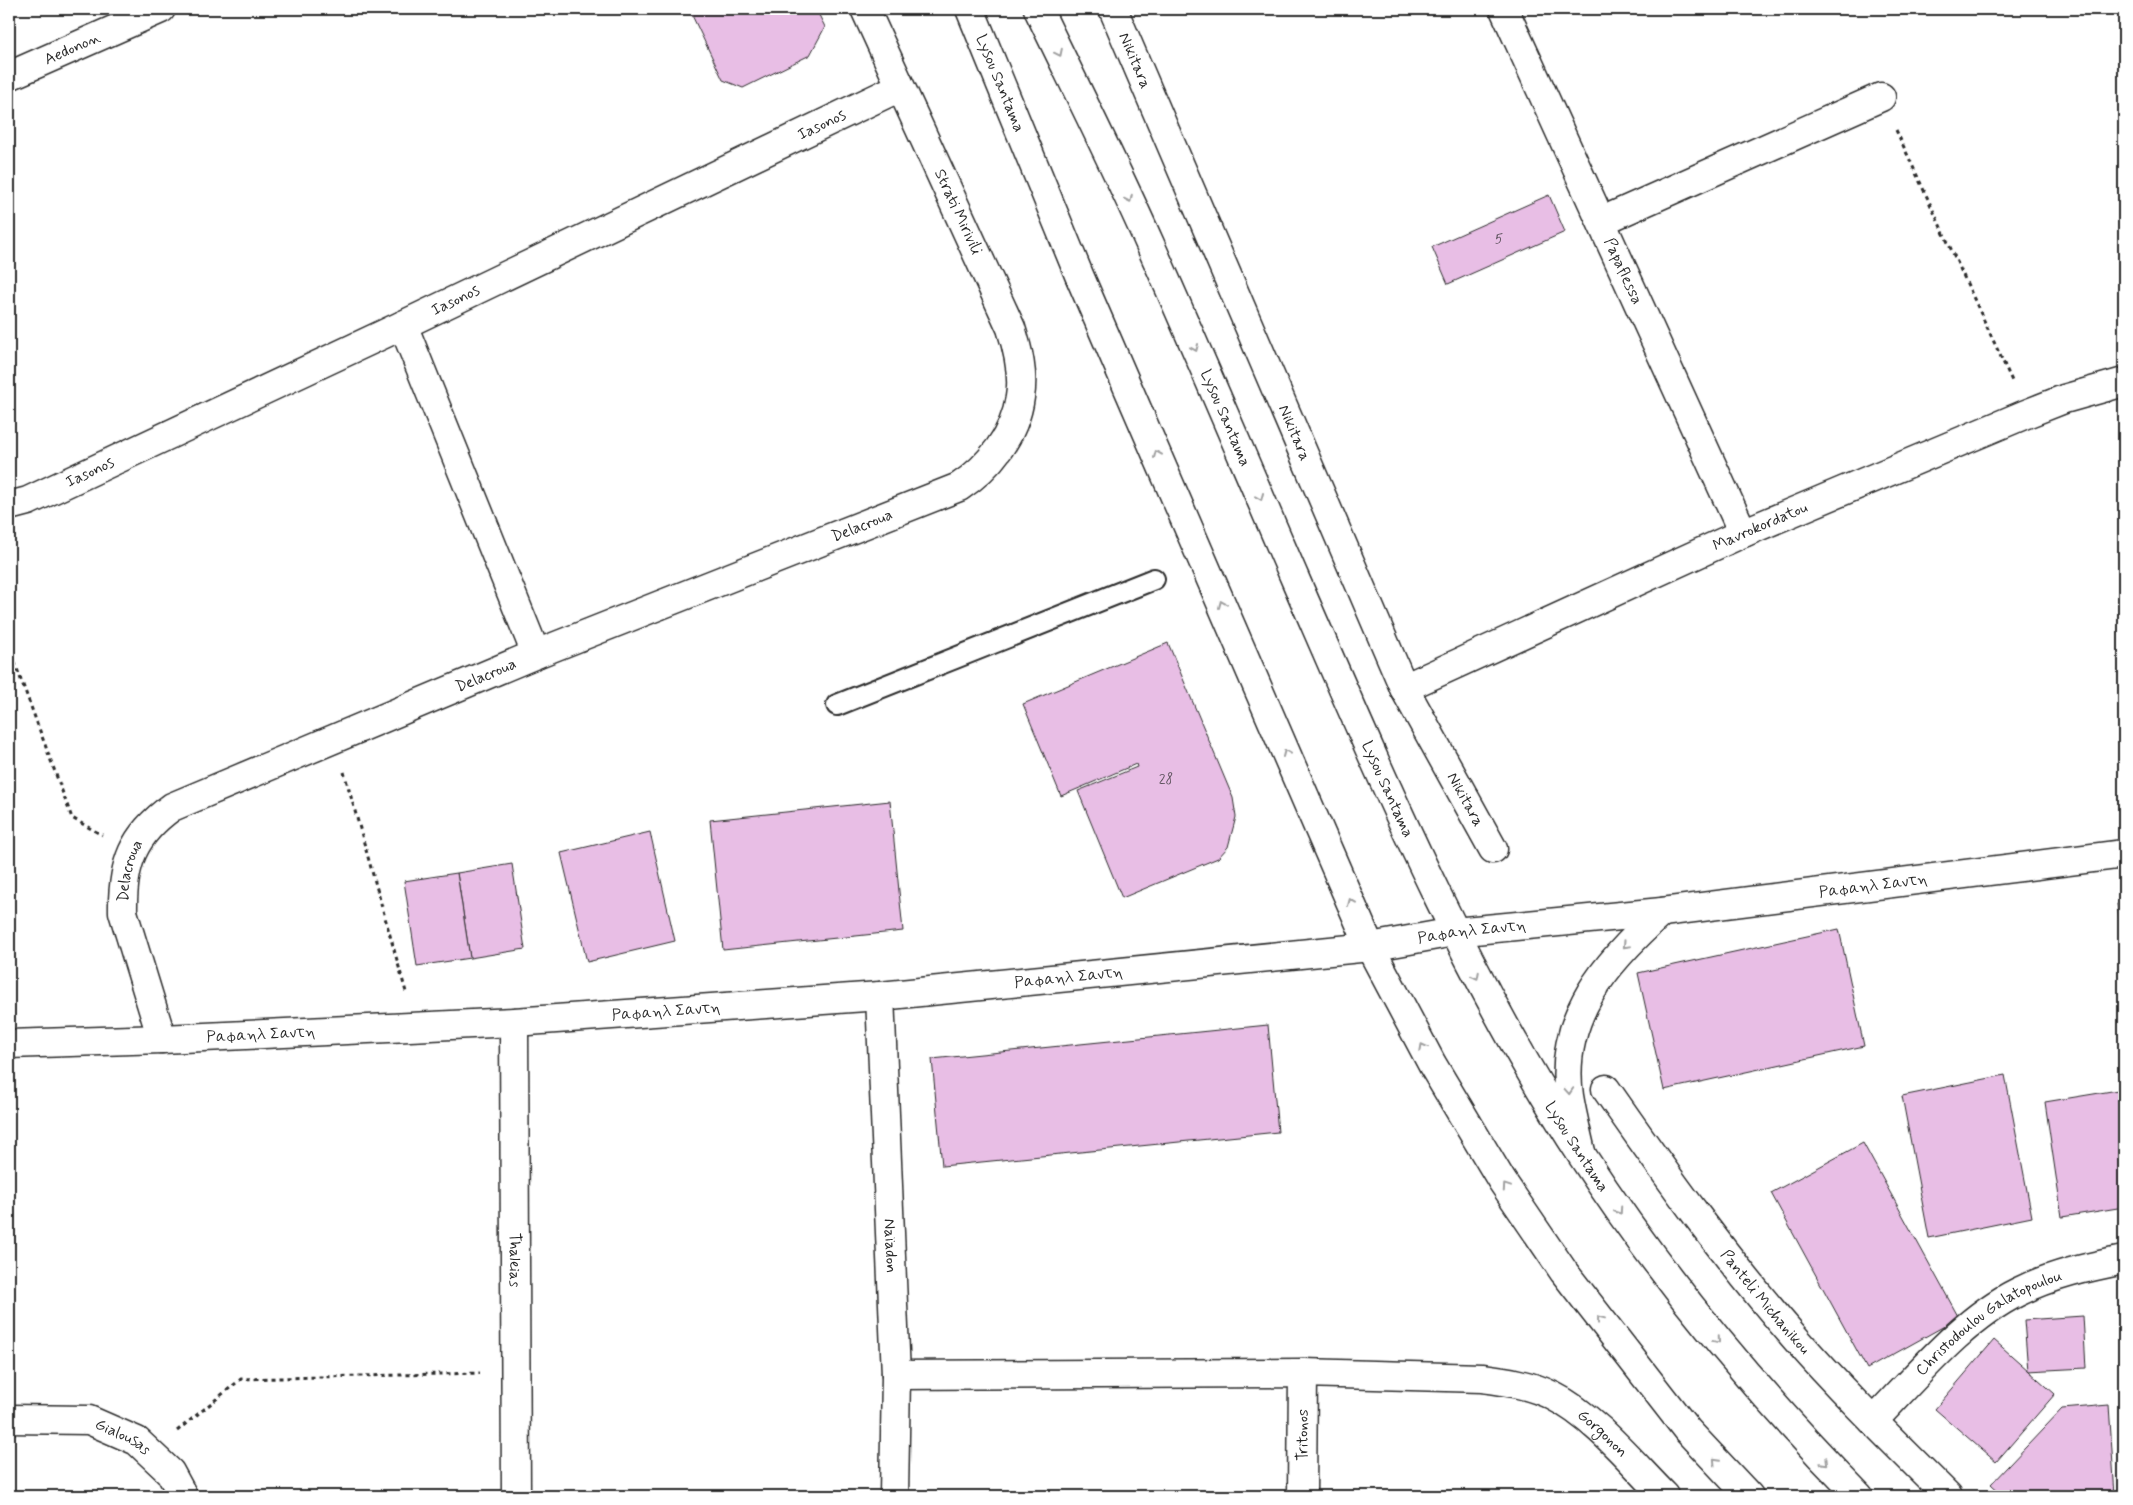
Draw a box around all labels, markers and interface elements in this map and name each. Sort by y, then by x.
street label: Aedonon [41,26,104,70]
street label: Nikitara [1114,29,1156,92]
street label: Lysou Santama [971,31,1030,135]
one-way arrow [1053,48,1063,57]
street label: Iasonos [794,104,849,145]
street label: Strati Mirivili [929,166,987,258]
one-way arrow [1123,194,1133,203]
house number: 5 [1495,230,1503,248]
street label: Papaflessa [1599,234,1648,308]
street label: Iasonos [428,279,483,320]
one-way arrow [1189,343,1199,352]
street label: Lysou Santama [1196,366,1256,470]
street label: Nikitara [1273,402,1316,464]
one-way arrow [1153,450,1163,459]
street label: Iasonos [62,452,118,492]
one-way arrow [1253,492,1264,501]
street label: Mavrokordatou [1709,497,1811,556]
street label: Delacroua [828,504,896,547]
one-way arrow [1217,600,1228,609]
street label: Delacroua [452,653,519,697]
street label: Lysou Santama [1357,738,1419,841]
one-way arrow [1282,749,1293,758]
street label: Nikitara [1442,769,1489,830]
house number: 28 [1159,770,1173,788]
street label: Delacroua [112,835,148,902]
street label: Ραφαηλ Σαντη [1818,868,1929,903]
one-way arrow [1346,898,1357,907]
street label: Ραφαηλ Σαντη [1416,915,1527,949]
one-way arrow [1623,939,1632,948]
street label: Ραφαηλ Σαντη [1013,961,1124,993]
one-way arrow [1470,970,1480,979]
street label: Ραφαηλ Σαντη [611,997,721,1026]
street label: Ραφαηλ Σαντη [206,1021,316,1047]
one-way arrow [1419,1043,1429,1052]
one-way arrow [1564,1088,1575,1096]
street label: Lysou Santama [1540,1097,1614,1196]
one-way arrow [1503,1183,1512,1192]
one-way arrow [1613,1205,1622,1214]
street label: Naïadon [879,1218,902,1273]
street label: Thaleias [504,1233,526,1287]
street label: Panteli Michanikou [1716,1245,1815,1359]
street label: Christodoulou Galatopoulou [1911,1265,2065,1380]
one-way arrow [1597,1316,1605,1325]
one-way arrow [1712,1334,1720,1343]
street label: Gorgonon [1573,1404,1633,1462]
street label: Tritonos [1292,1409,1313,1461]
street label: Gialousas [92,1413,156,1460]
one-way arrow [1819,1456,1828,1465]
one-way arrow [1713,1457,1722,1466]

